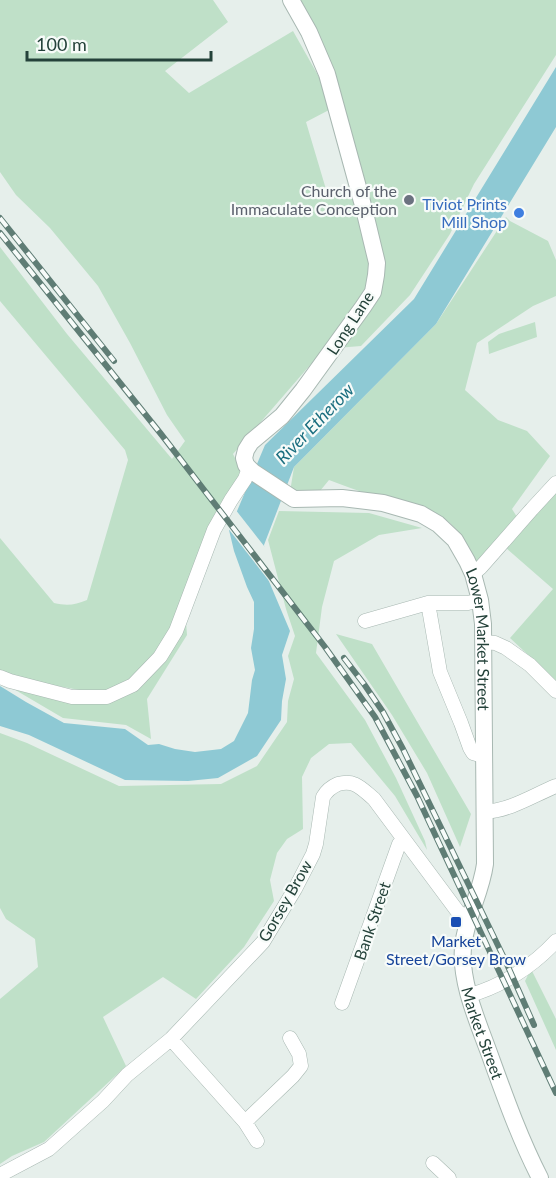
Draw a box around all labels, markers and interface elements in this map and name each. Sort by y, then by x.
scale bar [27,24,212,62]
text: 100 m [36,33,87,55]
place label: Church of the Immaculate Conception [231,181,397,218]
marker: Church of the Immaculate Conception [402,193,416,207]
place label: Tiviot Prints Mill Shop [422,194,507,231]
marker: Tiviot Prints Mill Shop [512,206,526,220]
street label: Long Lane [322,288,377,358]
water label: River Etherow [270,378,359,468]
street label: Lower Market Street [462,565,494,711]
street label: Gorsey Brow [254,856,316,945]
street label: Bank Street [349,879,394,962]
marker: Market Street/Gorsey Brow [449,915,463,929]
place label: Market Street/Gorsey Brow [386,931,526,968]
street label: Market Street [458,985,508,1082]

